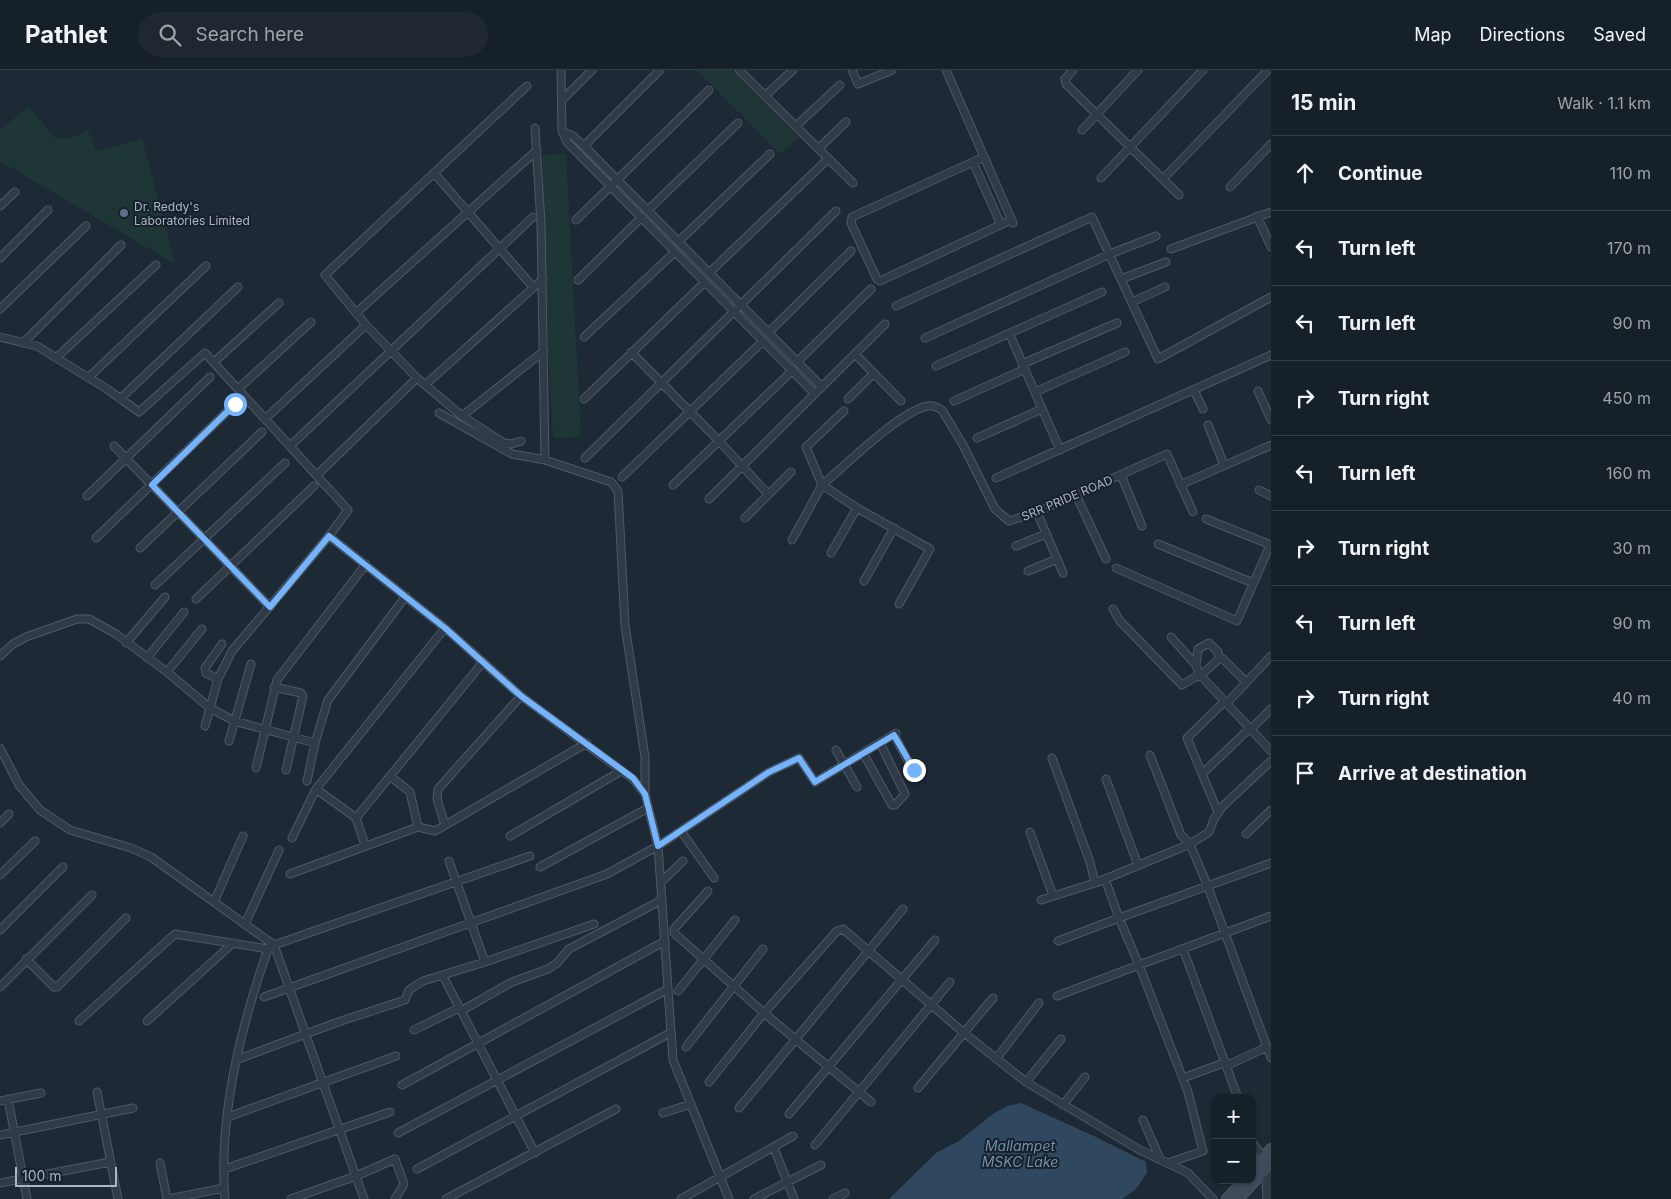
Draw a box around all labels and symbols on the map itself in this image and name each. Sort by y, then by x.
place label: Dr. Reddy's Laboratories Limited [134,199,250,228]
marker: Dr. Reddy's Laboratories Limited [118,207,130,219]
route start [224,393,247,416]
street label: SRR PRIDE ROAD [1019,472,1115,524]
route end [903,759,926,782]
water label: Mallampet MSKC Lake [982,1137,1058,1170]
scale bar [15,1164,118,1187]

